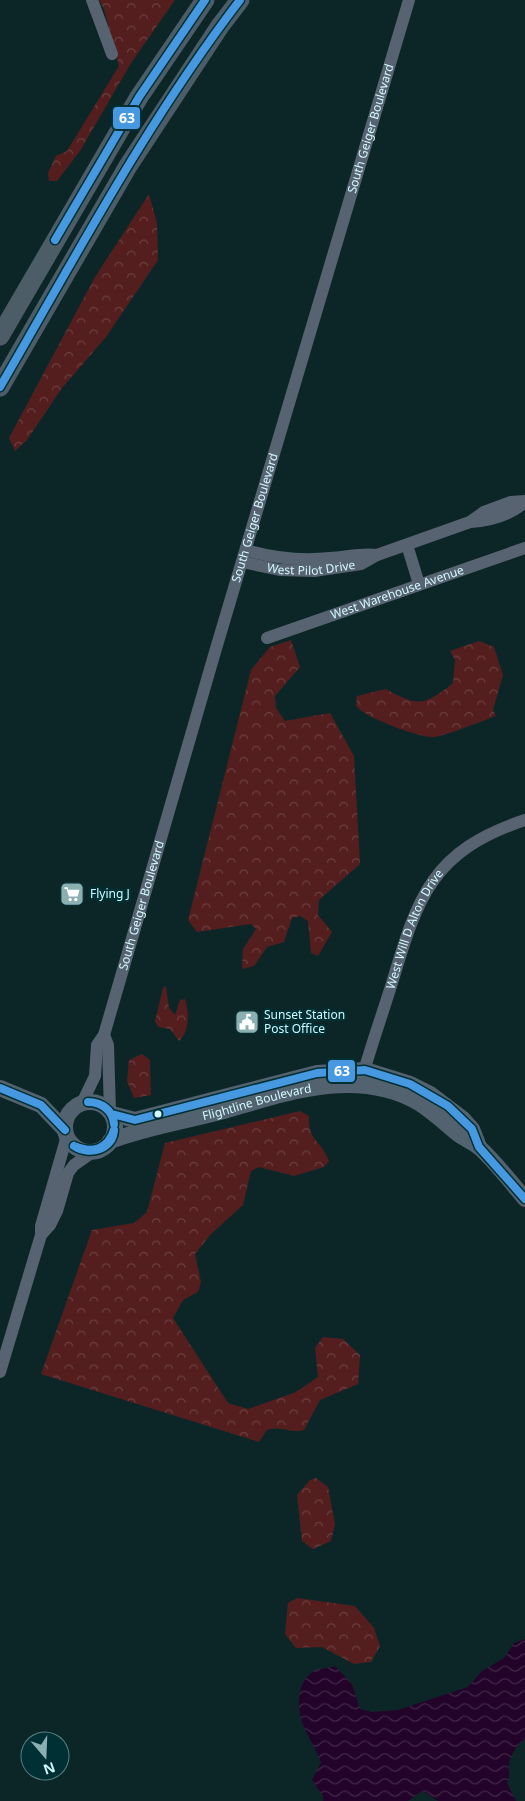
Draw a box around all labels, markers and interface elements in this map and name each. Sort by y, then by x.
street label: South Geiger Boulevard [343,62,398,195]
line badge: 63 [112,106,141,130]
text: 63 [119,108,135,127]
street label: South Geiger Boulevard [227,451,282,584]
street label: West Pilot Drive [265,556,357,579]
street label: West Warehouse Avenue [328,561,466,623]
street label: South Geiger Boulevard [114,839,168,972]
street label: West Will D Alton Drive [382,865,447,991]
supermarket icon: Flying J [59,881,85,907]
place label: Flying J [90,885,130,902]
place label: Sunset Station Post Office [264,1006,345,1037]
public building icon: Sunset Station Post Office [234,1009,260,1035]
line badge: 63 [327,1059,356,1083]
text: 63 [334,1061,350,1080]
street label: Flightline Boulevard [200,1079,313,1124]
unlabelled marker [153,1109,163,1119]
north arrow [20,1731,70,1781]
text: N [41,1758,58,1780]

